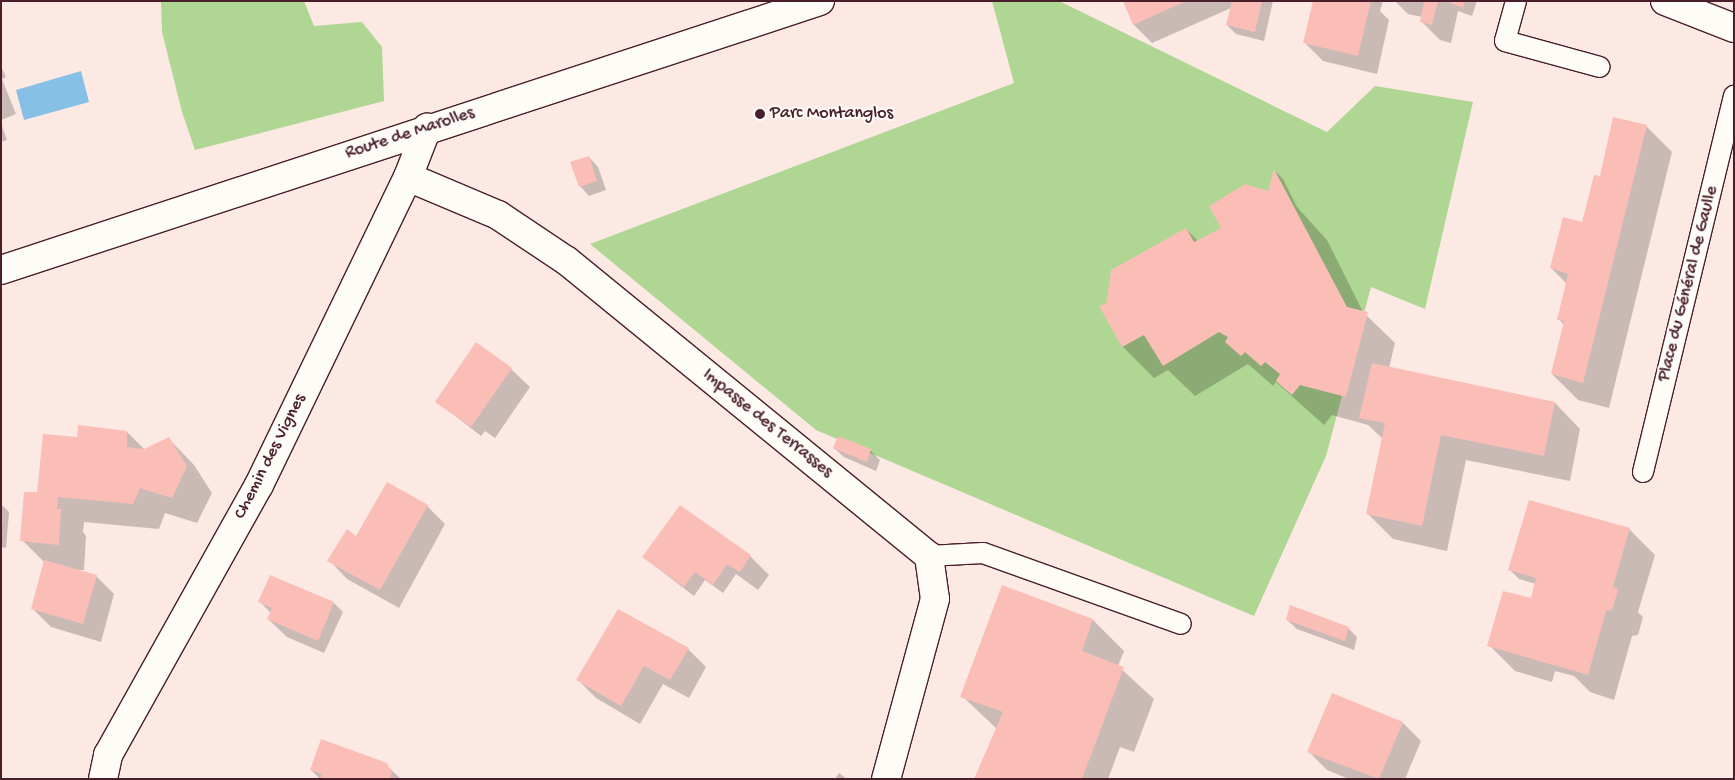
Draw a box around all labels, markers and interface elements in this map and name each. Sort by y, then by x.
street label: Route de Marolles [343,103,477,165]
place label: Parc Montanglos [770,103,893,125]
marker: Parc Montanglos [754,108,766,120]
street label: Place du Général de Gaulle [1654,184,1724,384]
street label: Impasse des Terrasses [697,365,837,483]
street label: Chemin des Vignes [230,391,312,523]

